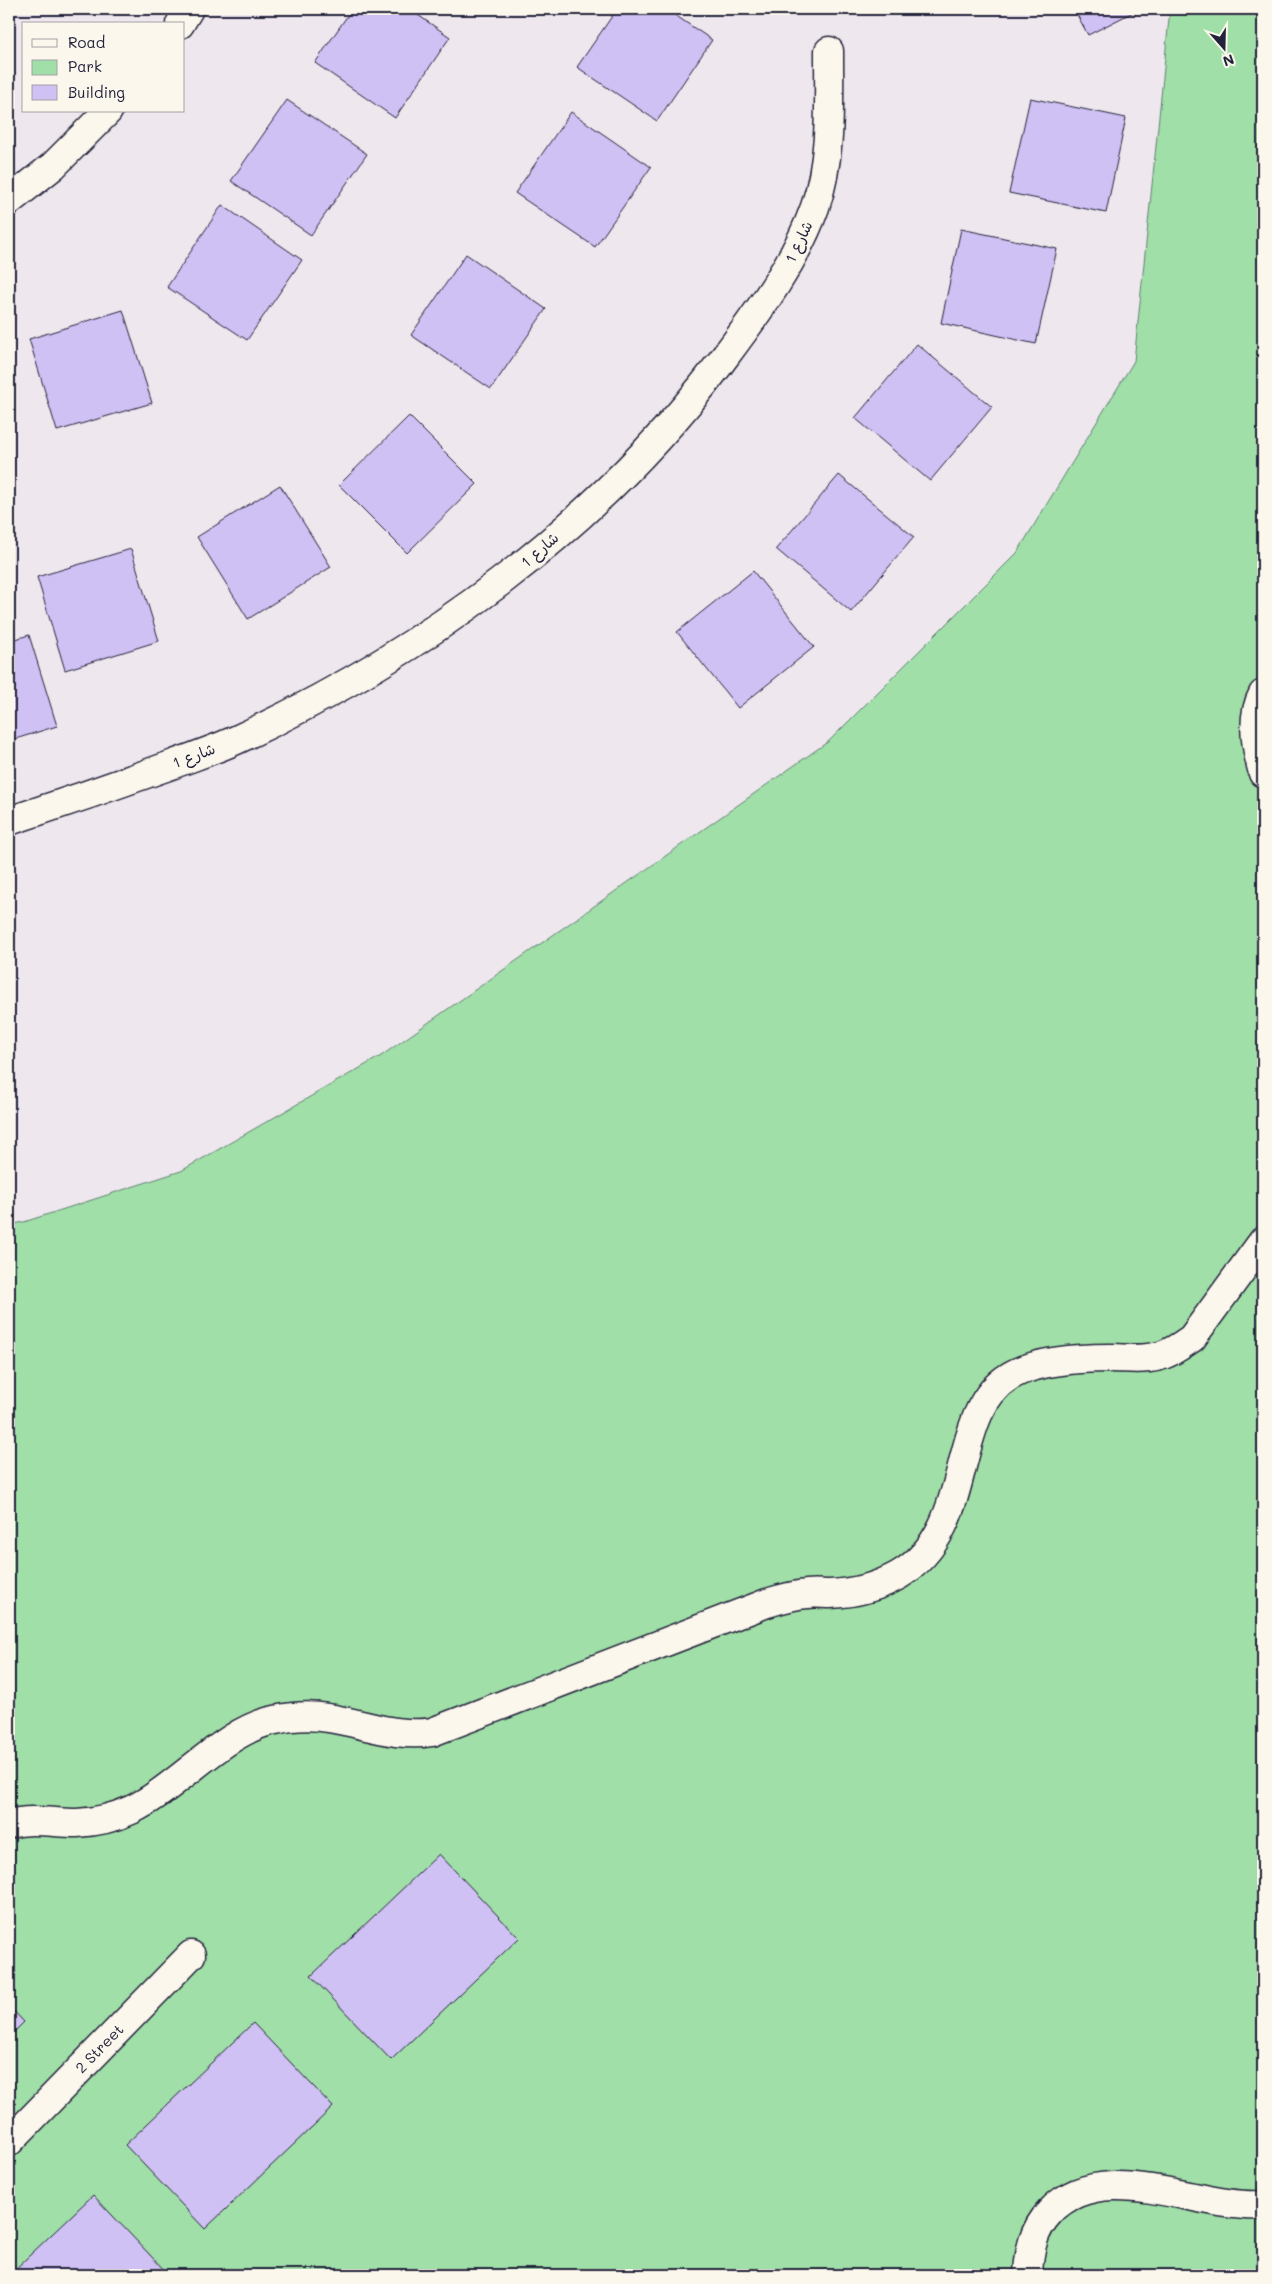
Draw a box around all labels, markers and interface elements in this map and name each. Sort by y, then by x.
legend [22,22,185,112]
north arrow [1200,22,1250,72]
text: Road [68,32,105,52]
text: N [1220,50,1237,71]
text: Park [68,56,102,76]
text: Building [68,82,125,102]
street label: شارع 1 [780,217,817,266]
street label: شارع 1 [516,527,563,572]
street label: شارع 1 [170,738,218,773]
street label: 2 Street [71,2019,127,2077]

